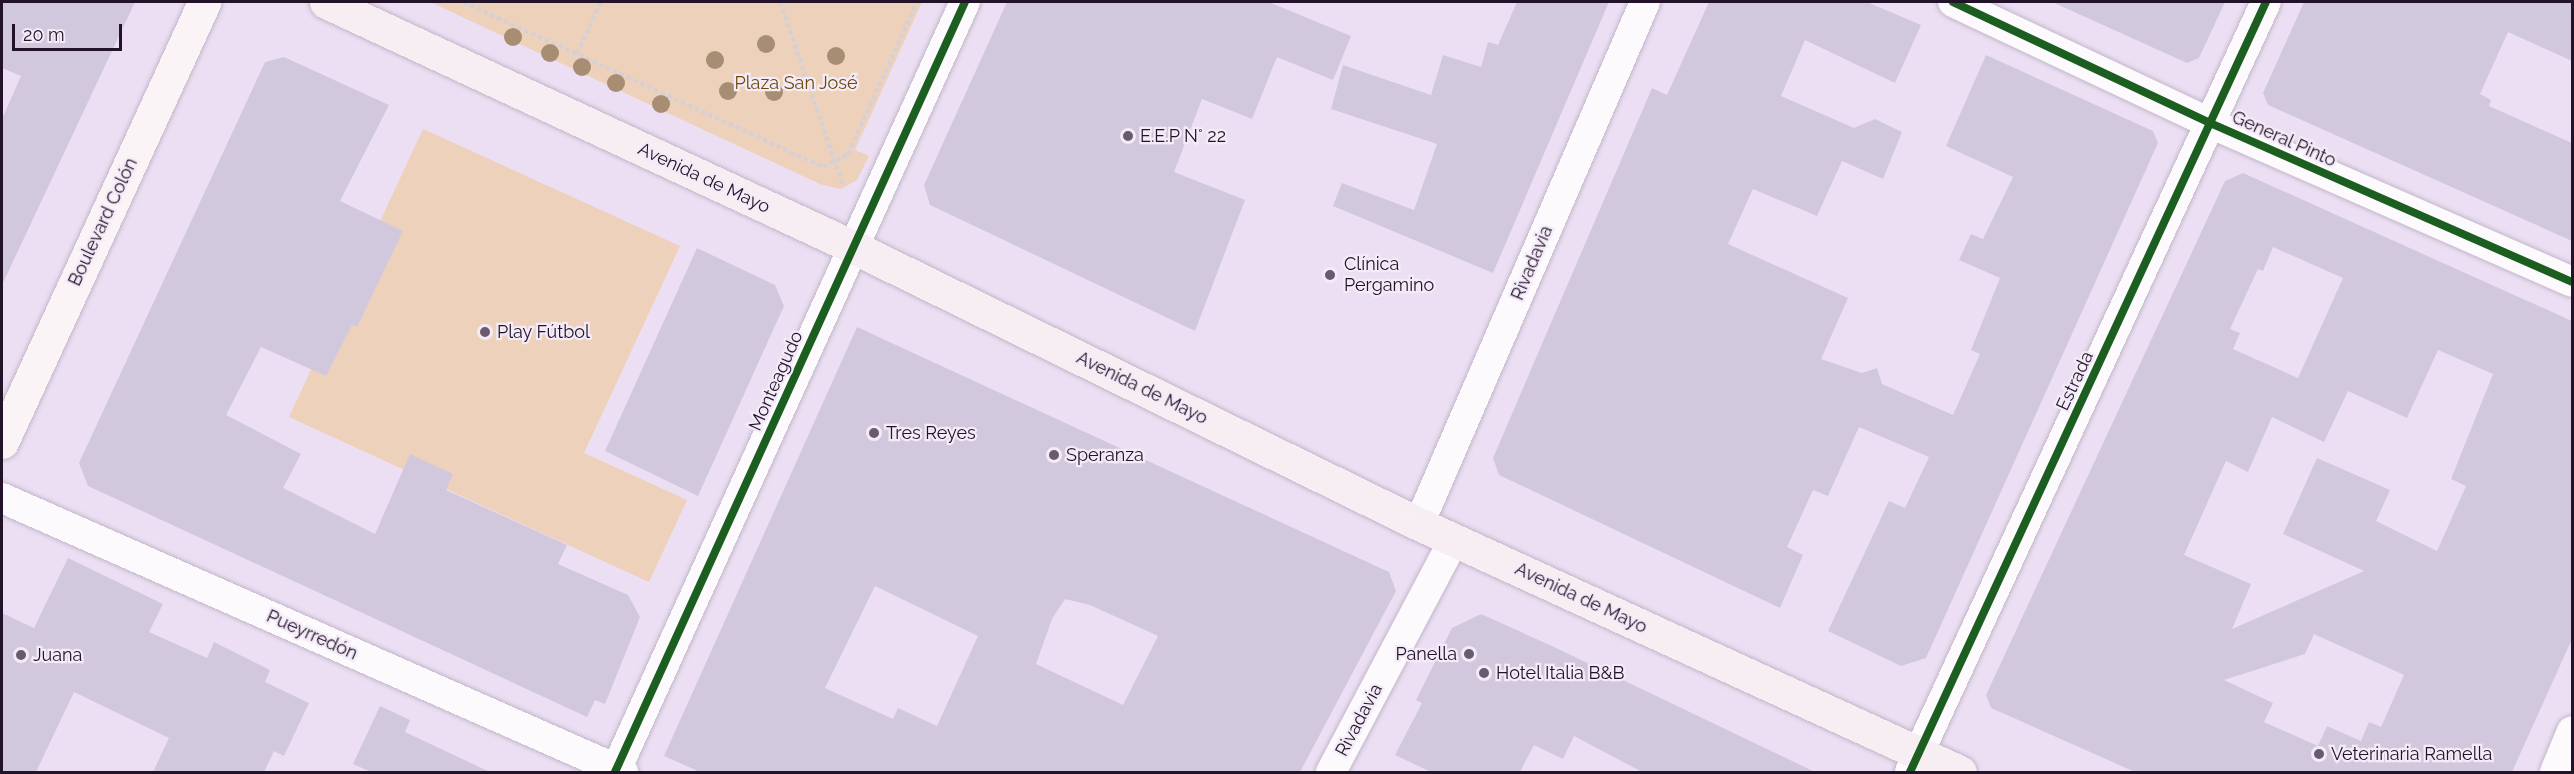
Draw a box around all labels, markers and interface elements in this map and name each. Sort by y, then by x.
scale bar [15,12,124,50]
text: 20 m [23,24,65,45]
park label: Plaza San José [734,72,858,94]
street label: General Pinto [2228,106,2340,172]
place label: E.E.P N° 22 [1140,125,1227,147]
marker: E.E.P N° 22 [1121,129,1135,143]
street label: Avenida de Mayo [635,138,773,218]
street label: Boulevard Colón [64,155,142,289]
street label: Rivadavia [1507,223,1557,303]
place label: Clínica Pergamino [1344,254,1434,296]
marker: Clínica Pergamino [1321,266,1339,284]
place label: Play Fútbol [497,321,590,343]
marker: Play Fútbol [478,325,492,339]
street label: Monteagudo [744,328,808,434]
street label: Avenida de Mayo [1073,347,1211,429]
street label: Estrada [2052,348,2098,414]
place label: Tres Reyes [886,422,976,444]
marker: Tres Reyes [867,426,881,440]
place label: Speranza [1066,444,1144,466]
marker: Speranza [1047,448,1061,462]
street label: Avenida de Mayo [1512,558,1650,638]
street label: Pueyrredón [263,605,361,665]
place label: Panella [1395,643,1457,665]
place label: Juana [33,644,82,666]
marker: Panella [1462,647,1476,661]
marker: Juana [14,648,28,662]
place label: Hotel Italia B&B [1496,662,1625,684]
marker: Hotel Italia B&B [1477,666,1491,680]
street label: Rivadavia [1331,680,1387,760]
place label: Veterinaria Ramella [2331,743,2492,765]
marker: Veterinaria Ramella [2312,747,2326,761]

